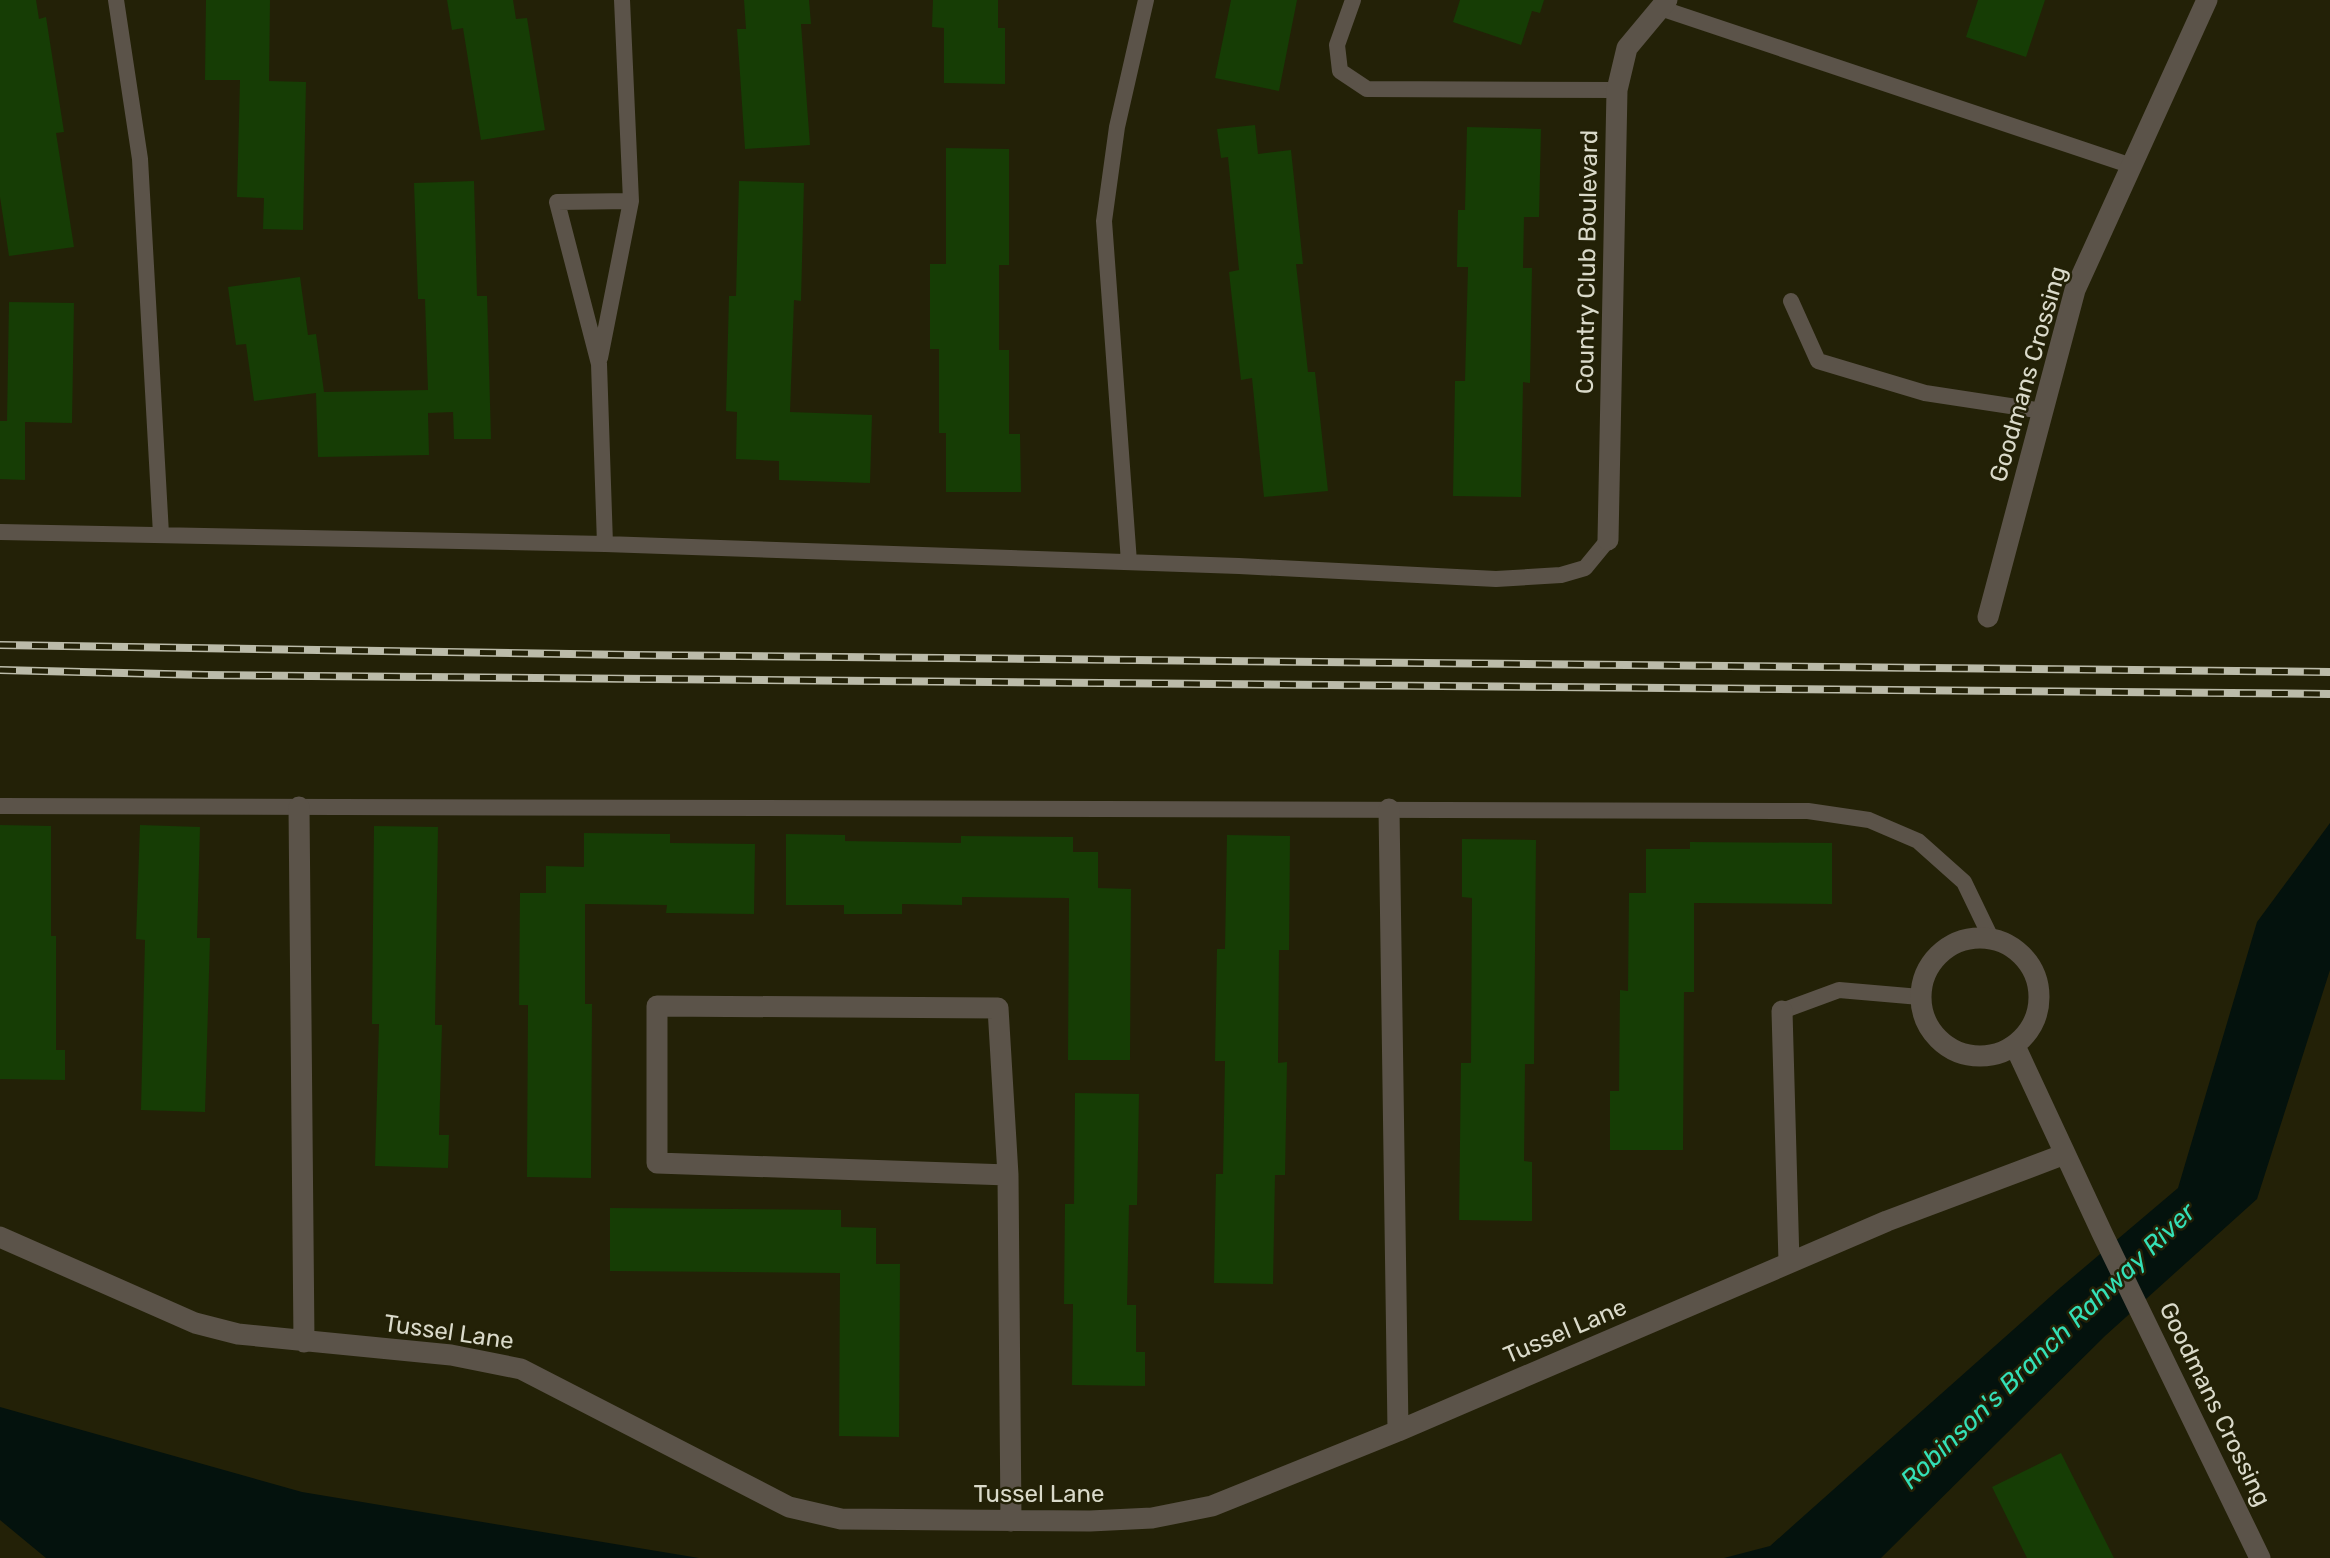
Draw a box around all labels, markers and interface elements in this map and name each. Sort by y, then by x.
street label: Country Club Boulevard [1571,130,1603,394]
street label: Goodmans Crossing [1984,263,2072,485]
water label: Robinson's Branch Rahway River [1894,1196,2203,1495]
street label: Tussel Lane [1499,1293,1631,1369]
street label: Goodmans Crossing [2153,1298,2277,1510]
street label: Tussel Lane [382,1309,516,1355]
street label: Tussel Lane [974,1480,1104,1508]

